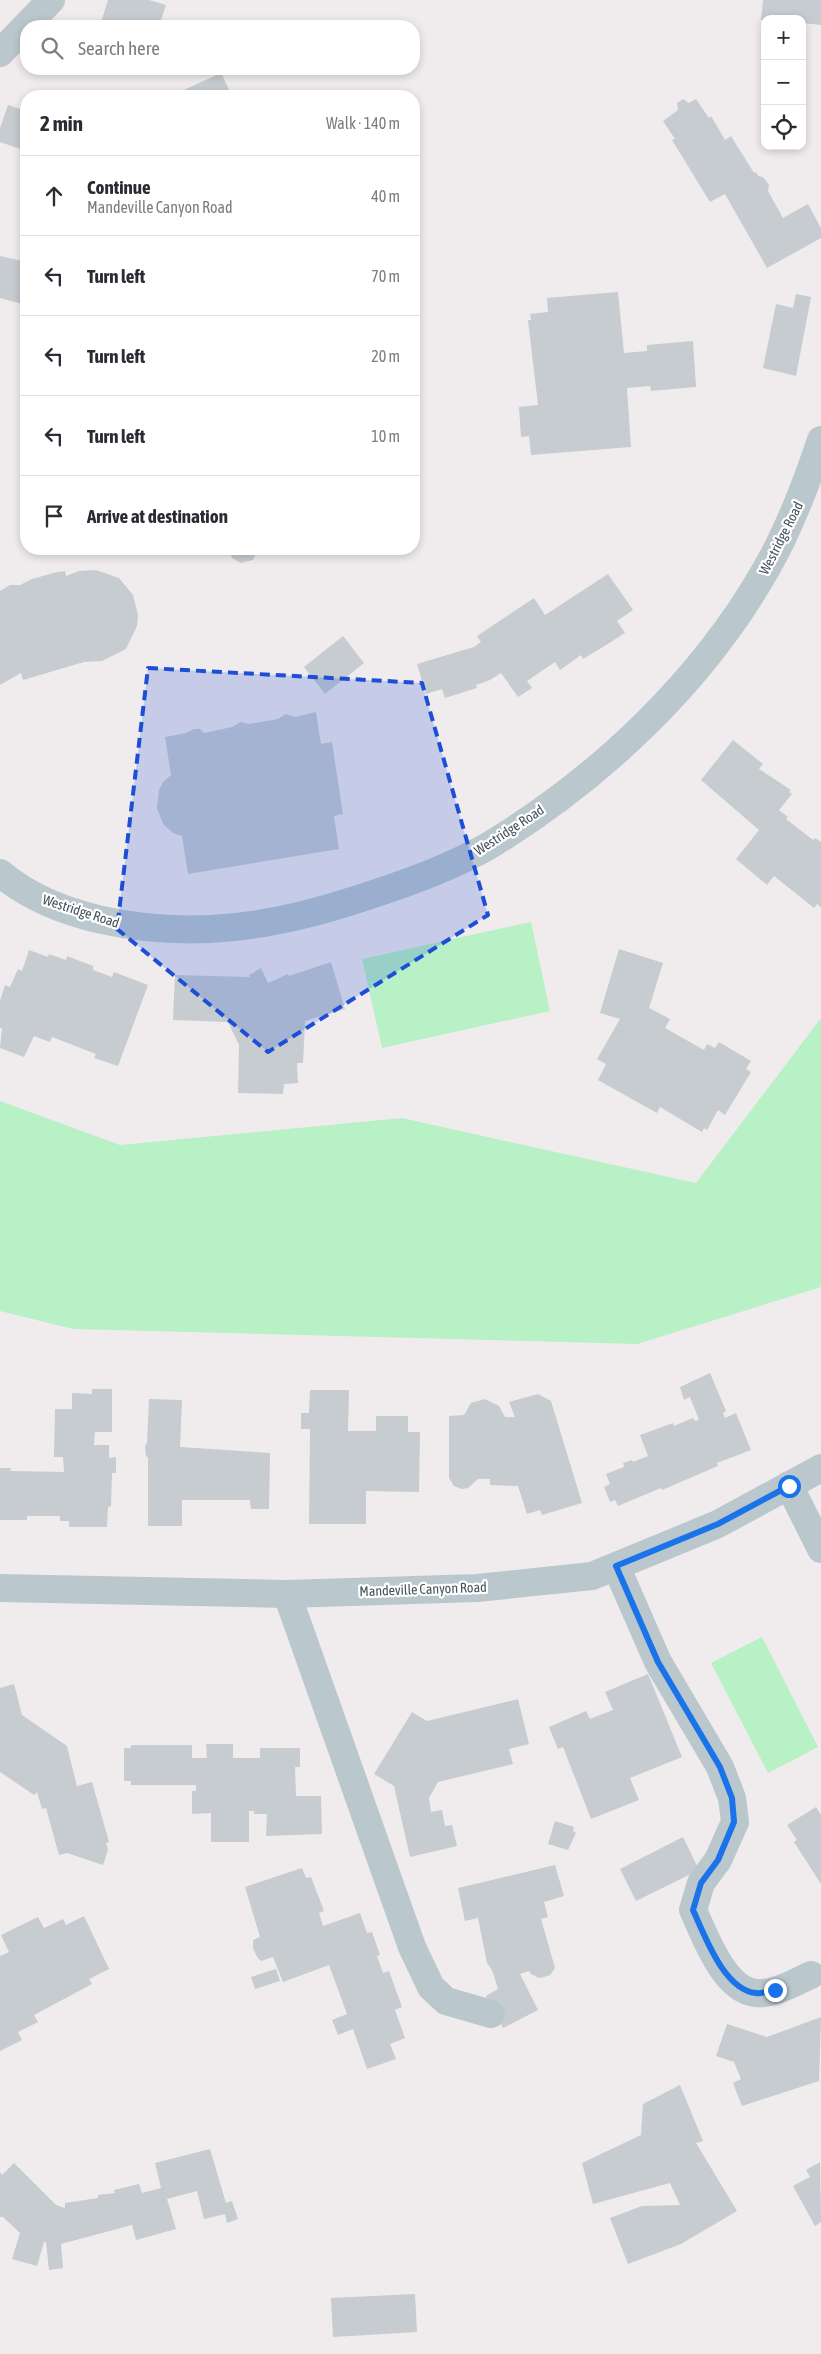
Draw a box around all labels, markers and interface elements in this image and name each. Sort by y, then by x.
map controls [761,15,806,150]
button: + [761,15,806,60]
search box [20,20,420,75]
icon: search [38,34,66,62]
text: Search here [78,37,160,59]
button: − [761,60,806,105]
button: locate [761,105,806,150]
text: 2 min [40,111,83,135]
text: Walk · 140 m [326,114,400,132]
text: Continue [87,176,151,198]
icon: ahead [40,182,68,210]
text: 40 m [371,187,400,205]
text: Mandeville Canyon Road [87,198,233,216]
icon: left [40,262,68,290]
text: Turn left [87,265,145,287]
text: 70 m [371,267,400,285]
icon: left [40,342,68,370]
text: Turn left [87,345,145,367]
text: 20 m [371,347,400,365]
icon: left [40,422,68,450]
text: Turn left [87,425,145,447]
text: 10 m [371,427,400,445]
street label: Westridge Road [756,499,806,577]
icon: arrive [40,502,68,530]
text: Arrive at destination [87,505,228,527]
street label: Westridge Road [471,802,547,858]
street label: Westridge Road [41,891,121,931]
route start [778,1475,801,1498]
street label: Mandeville Canyon Road [359,1579,487,1599]
route end [764,1979,787,2002]

